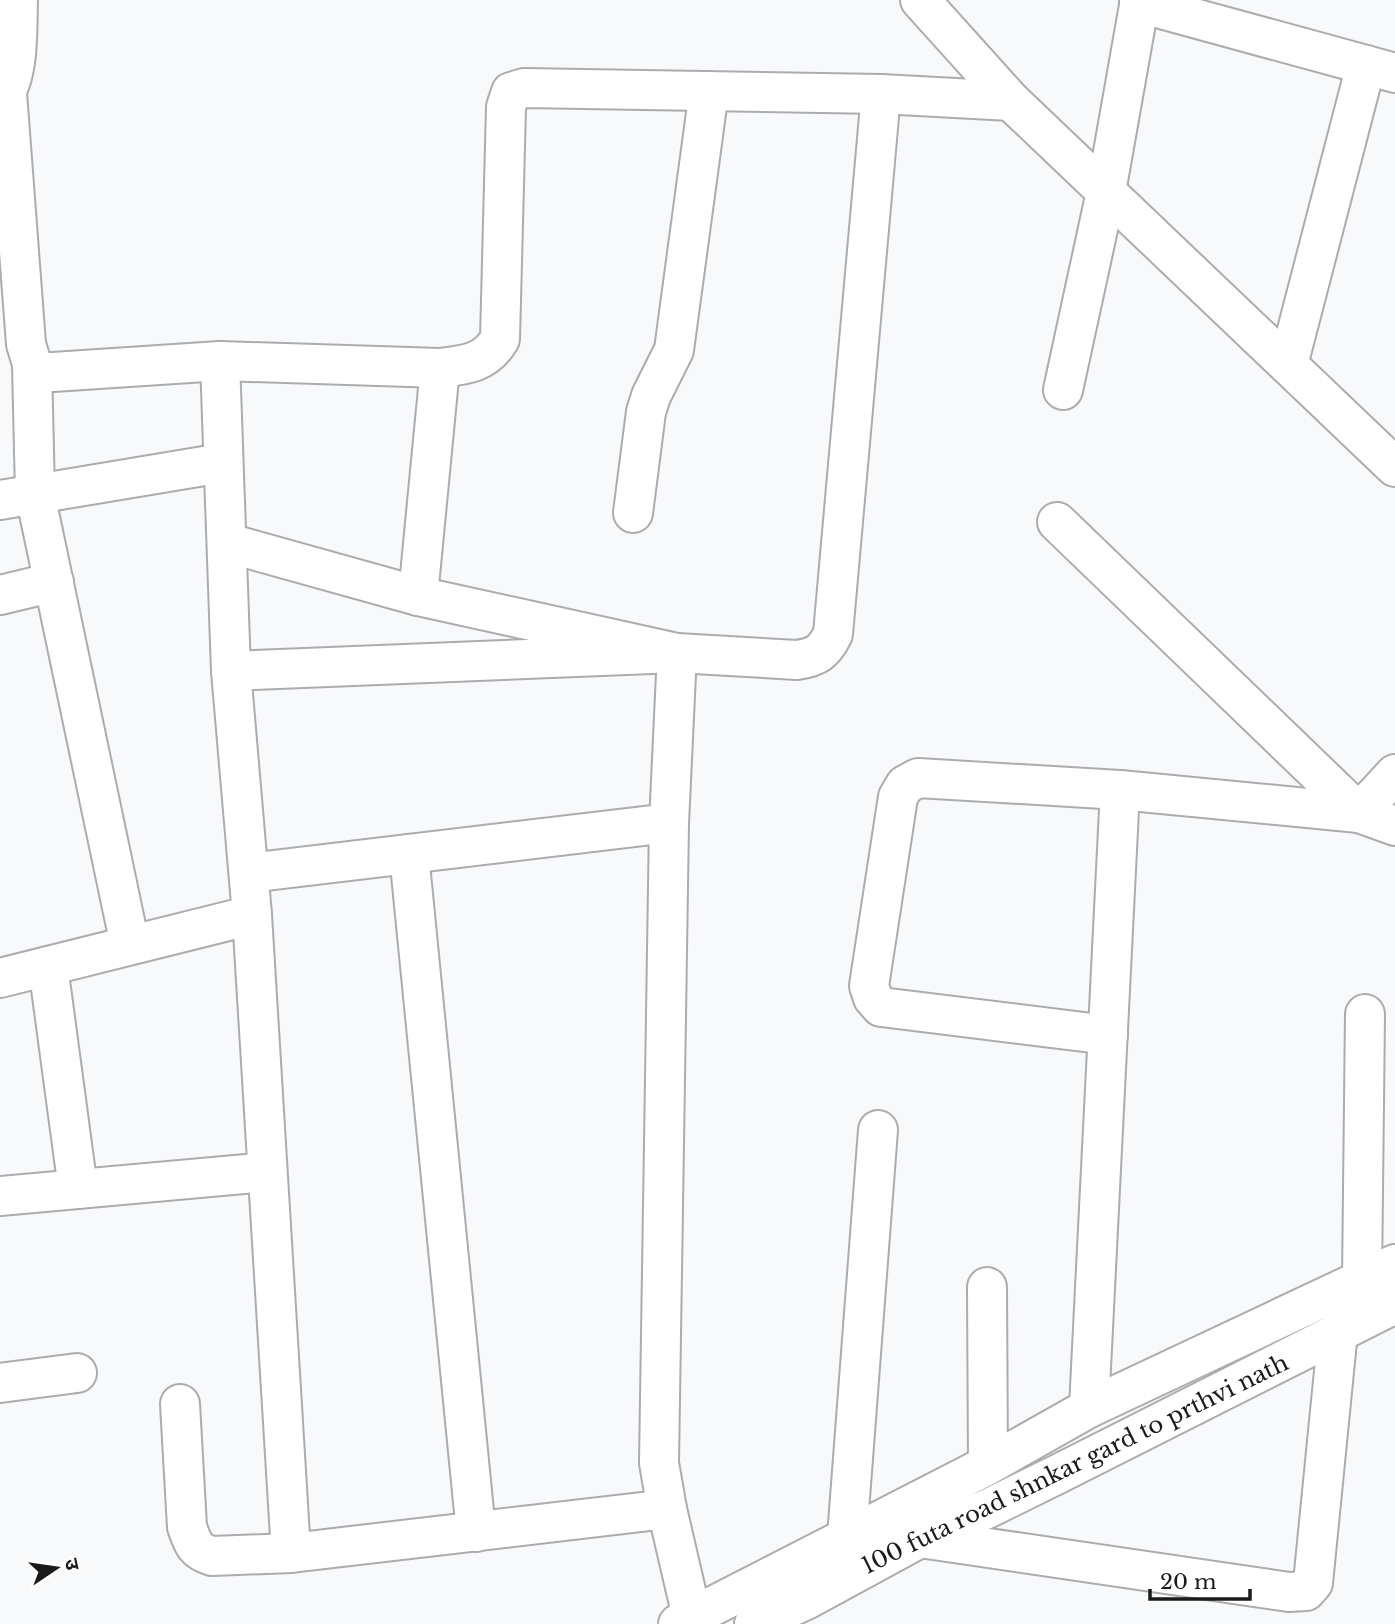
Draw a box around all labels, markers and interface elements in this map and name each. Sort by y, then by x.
street label: 100 futa road shnkar gard to prthvi nath [857,1348,1293,1580]
north arrow [21,1533,91,1603]
text: उ [60,1556,85,1573]
scale bar [1150,1558,1250,1602]
text: 20 m [1160,1569,1217,1595]

